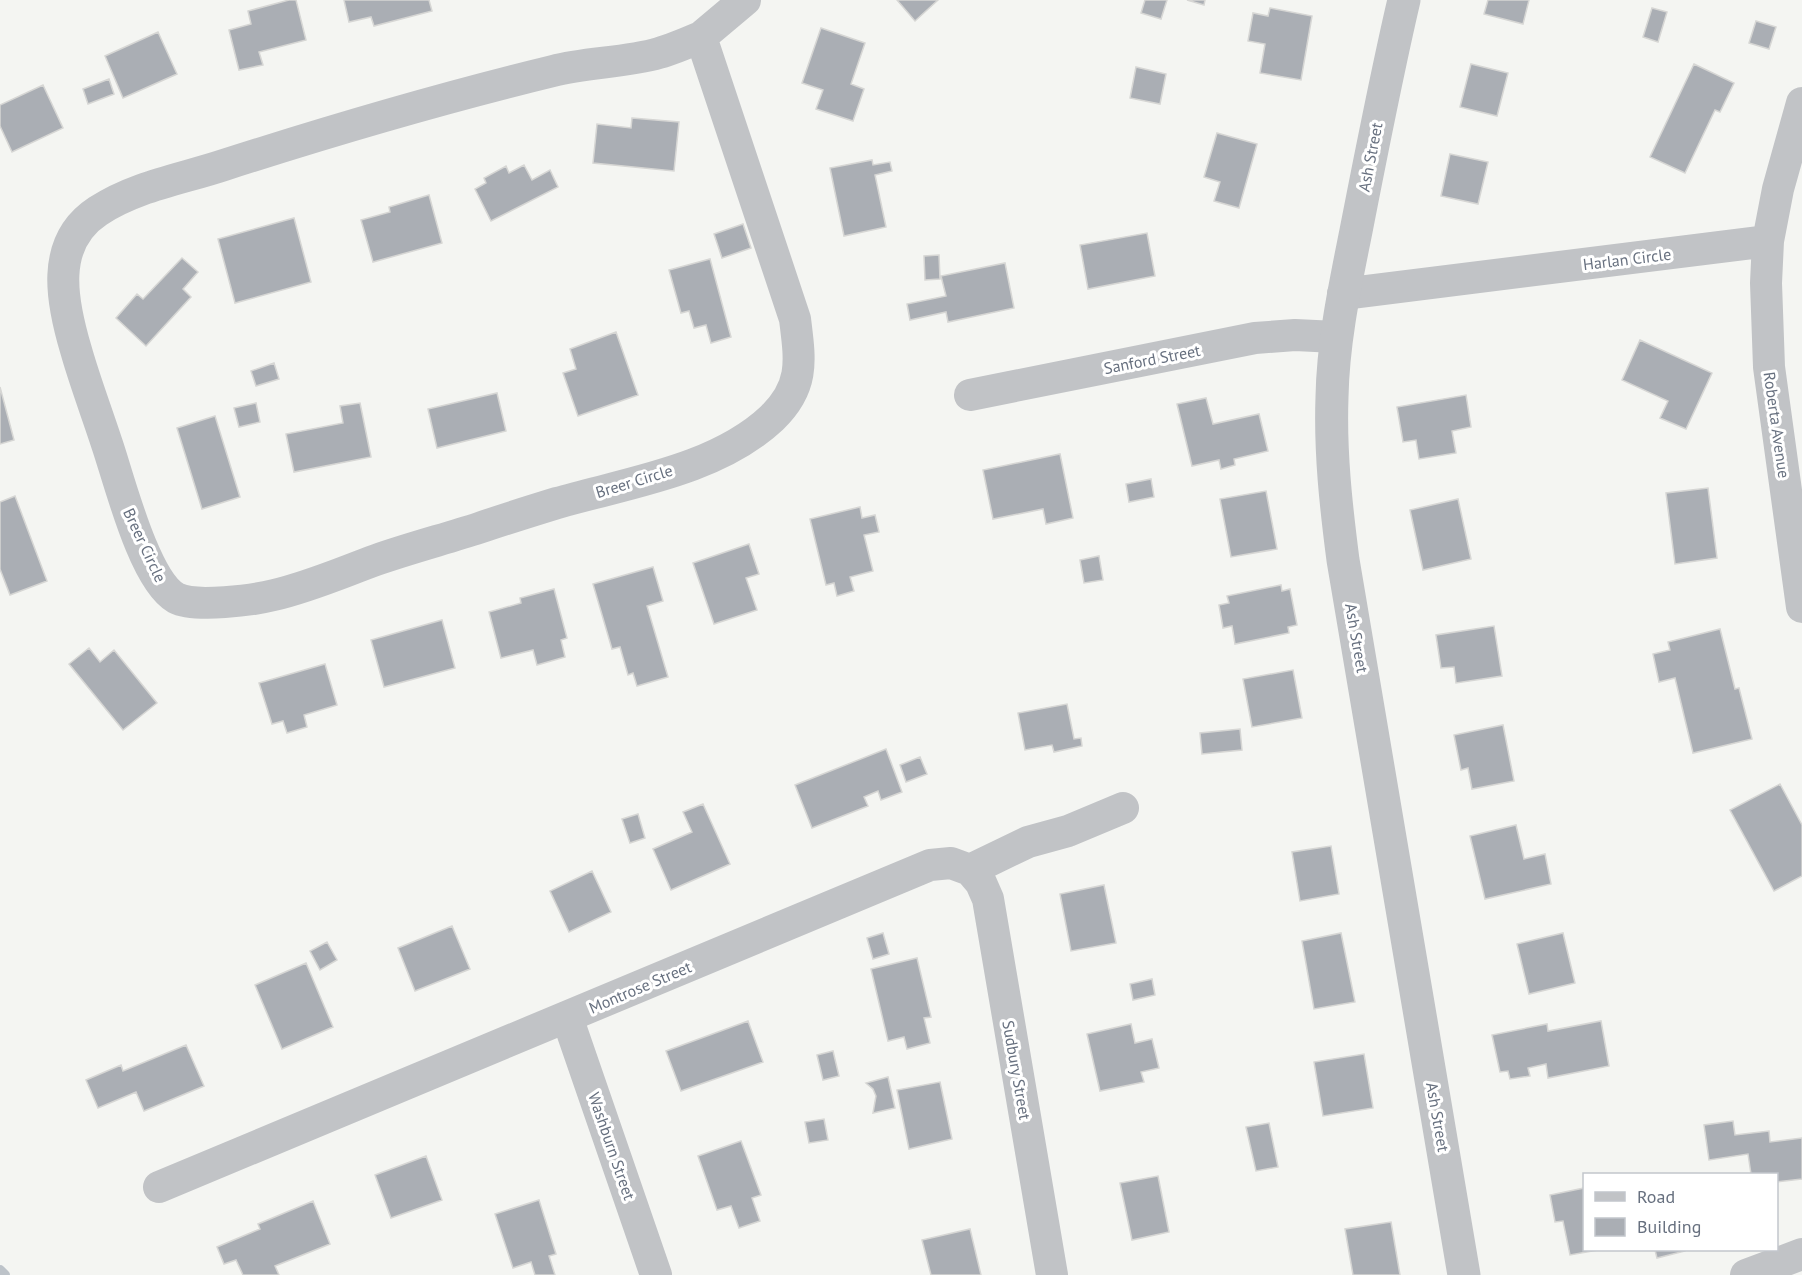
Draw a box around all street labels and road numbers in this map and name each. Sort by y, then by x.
street label: Ash Street [1354,120,1387,193]
street label: Harlan Circle [1582,244,1672,274]
street label: Sanford Street [1102,340,1203,378]
street label: Roberta Avenue [1760,371,1794,479]
street label: Breer Circle [593,460,675,502]
street label: Breer Circle [119,505,171,585]
street label: Ash Street [1341,602,1373,675]
street label: Montrose Street [586,956,695,1018]
street label: Sudbury Street [998,1019,1036,1122]
street label: Ash Street [1422,1081,1454,1154]
street label: Washburn Street [584,1090,640,1203]

